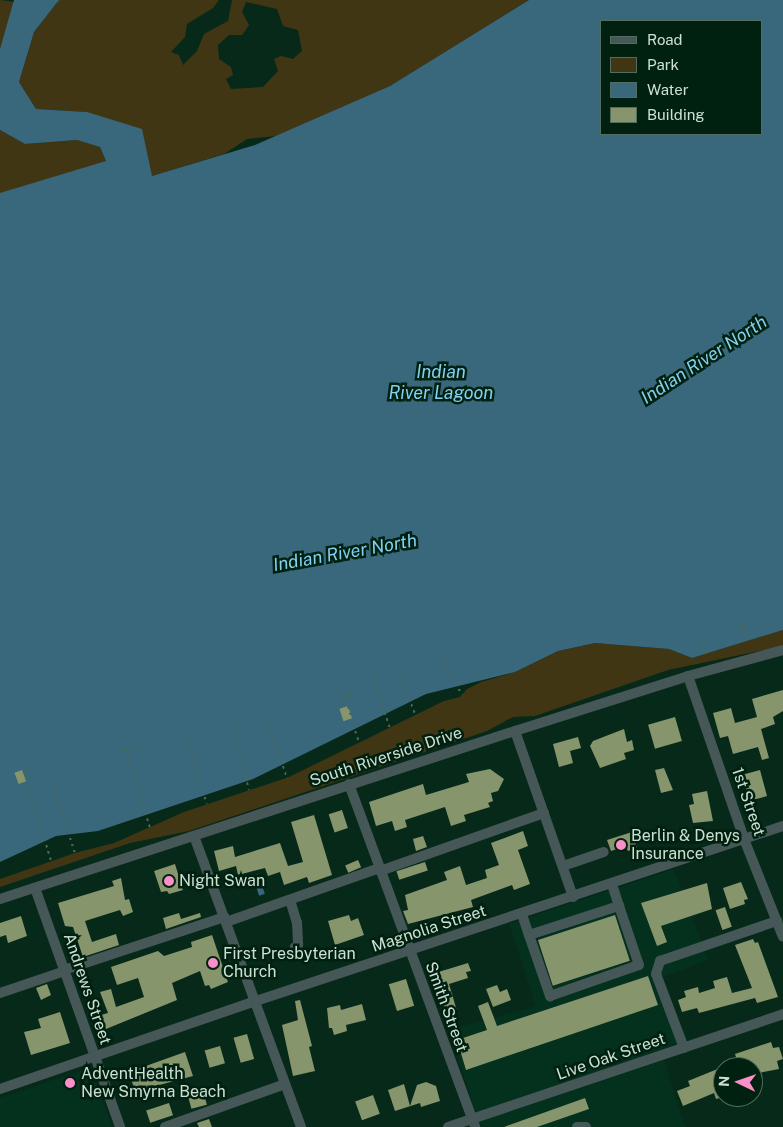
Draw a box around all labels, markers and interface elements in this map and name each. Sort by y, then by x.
legend [600,20,763,135]
text: Road [647,31,683,48]
text: Park [647,56,679,73]
text: Water [647,81,689,98]
text: Building [647,106,705,123]
water label: Indian River North [637,311,771,409]
water label: Indian River Lagoon [389,362,493,404]
water label: Indian River North [271,530,419,576]
street label: South Riverside Drive [307,723,465,791]
street label: 1st Street [727,765,769,839]
place label: Berlin & Denys Insurance [631,826,740,864]
marker: Berlin & Denys Insurance [615,839,627,851]
place label: Night Swan [179,871,265,891]
marker: Night Swan [163,875,175,887]
street label: Magnolia Street [369,901,489,957]
street label: Andrews Street [59,931,115,1047]
place label: First Presbyterian Church [223,944,356,982]
marker: First Presbyterian Church [207,957,219,969]
street label: Smith Street [421,959,471,1055]
street label: Live Oak Street [554,1029,668,1085]
north arrow [713,1057,763,1107]
place label: AdventHealth New Smyrna Beach [81,1064,226,1102]
text: N [716,1075,732,1087]
marker: AdventHealth New Smyrna Beach [63,1076,77,1090]

